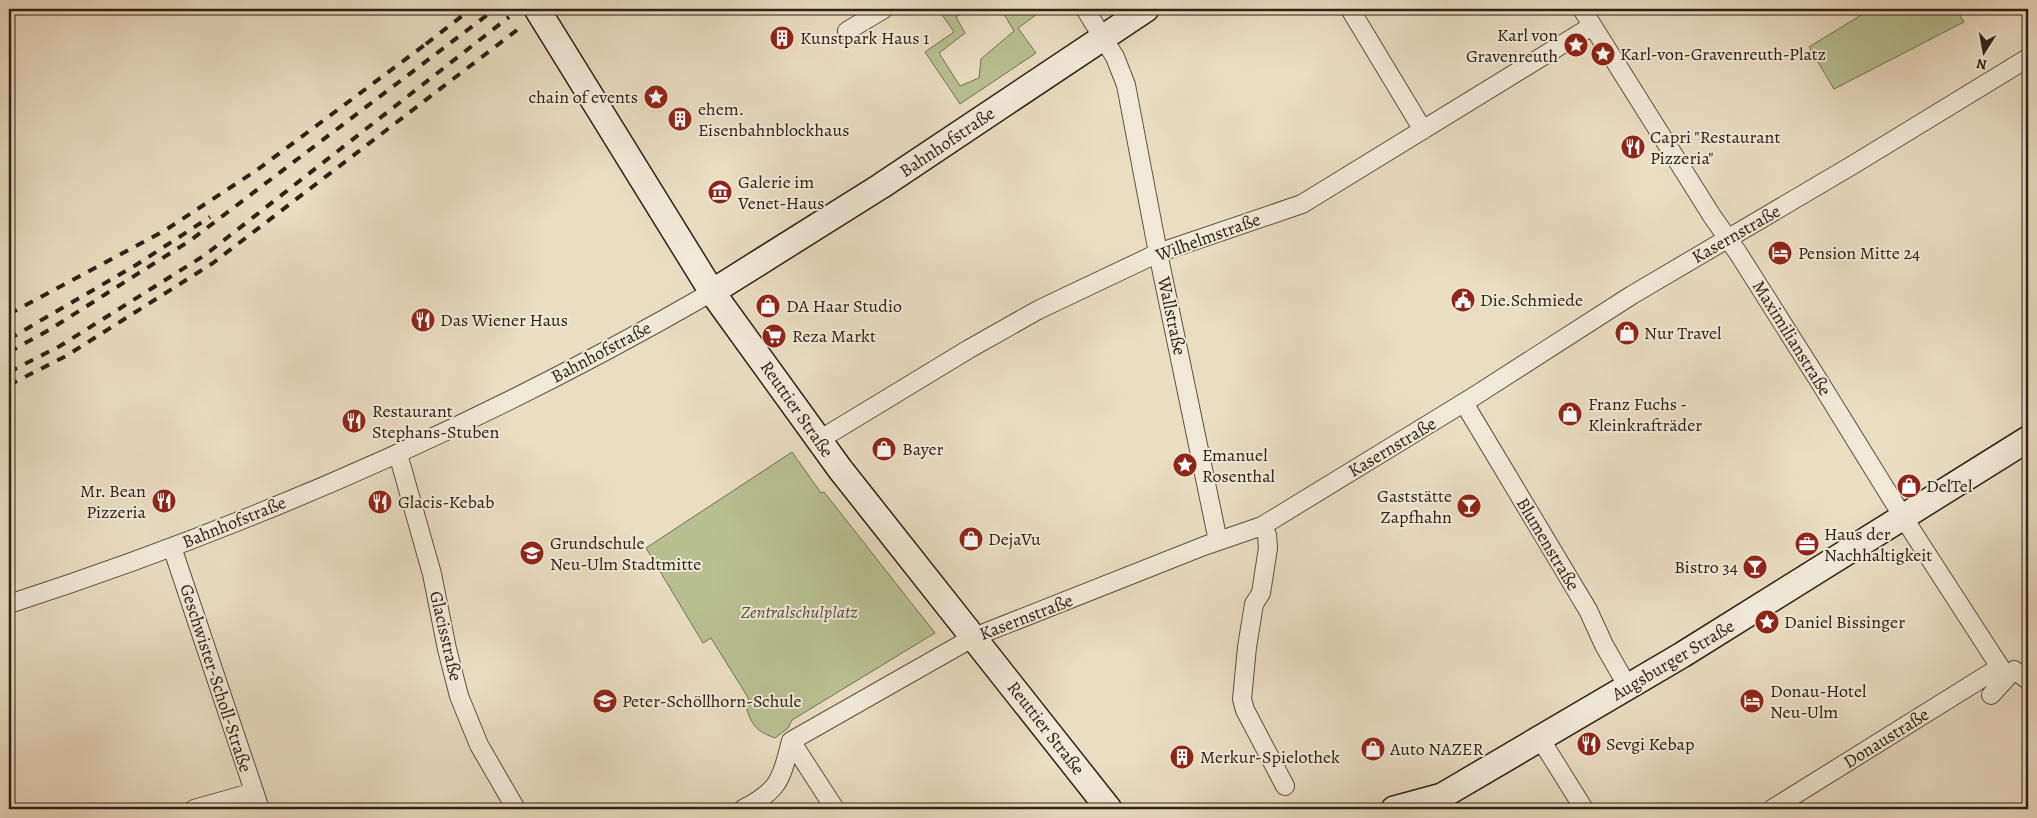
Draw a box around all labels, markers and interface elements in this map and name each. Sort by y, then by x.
place label: Karl von Gravenreuth [1466,23,1558,68]
building icon: Kunstpark Haus 1 [769,25,795,51]
place label: Kunstpark Haus 1 [800,26,929,50]
north arrow [1960,28,2010,78]
place icon: Karl von Gravenreuth [1563,32,1589,58]
place icon: Karl-von-Gravenreuth-Platz [1590,41,1616,67]
place label: Karl-von-Gravenreuth-Platz [1620,42,1826,66]
text: N [1975,54,1988,75]
place icon: chain of events [643,84,669,110]
place label: chain of events [529,85,638,109]
place label: ehem. Eisenbahnblockhaus [698,97,849,142]
street label: Bahnhofstraße [895,101,999,183]
building icon: ehem. Eisenbahnblockhaus [667,106,693,132]
place label: Capri "Restaurant Pizzeria" [1650,125,1780,170]
restaurant icon: Capri "Restaurant Pizzeria" [1620,134,1646,160]
place label: Galerie im Venet-Haus [737,170,824,215]
museum icon: Galerie im Venet-Haus [707,179,733,205]
street label: Kasernstraße [1687,199,1785,269]
street label: Wilhelmstraße [1151,207,1264,267]
hotel icon: Pension Mitte 24 [1767,240,1793,266]
place label: Pension Mitte 24 [1798,241,1920,265]
street label: Wallstraße [1152,274,1192,357]
street label: Maximilianstraße [1747,276,1837,400]
public building icon: Die.Schmiede [1450,287,1476,313]
place label: Die.Schmiede [1480,288,1583,312]
shop icon: DA Haar Studio [755,293,781,319]
place label: DA Haar Studio [786,294,902,318]
restaurant icon: Das Wiener Haus [410,307,436,333]
place label: Das Wiener Haus [440,308,568,332]
street label: Bahnhofstraße [547,316,655,388]
shop icon: Nur Travel [1614,320,1640,346]
place label: Nur Travel [1644,321,1722,345]
supermarket icon: Reza Markt [761,323,787,349]
place label: Reza Markt [792,324,876,348]
street label: Reuttier Straße [755,356,839,462]
place label: Franz Fuchs - Kleinkrafträder [1588,392,1702,437]
place label: Restaurant Stephans-Stuben [372,399,499,444]
shop icon: Franz Fuchs - Kleinkrafträder [1557,401,1583,427]
restaurant icon: Restaurant Stephans-Stuben [341,408,367,434]
street label: Kasernstraße [1344,411,1440,483]
shop icon: Bayer [871,436,897,462]
place label: Bayer [902,437,944,461]
place label: Emanuel Rosenthal [1202,443,1276,488]
place icon: Emanuel Rosenthal [1172,452,1198,478]
shop icon: DelTel [1896,473,1922,499]
place label: DelTel [1926,474,1973,498]
place label: Mr. Bean Pizzeria [80,479,147,524]
place label: Gaststätte Zapfhahn [1377,484,1452,529]
restaurant icon: Mr. Bean Pizzeria [151,488,177,514]
restaurant icon: Glacis-Kebab [367,489,393,515]
street label: Bahnhofstraße [178,490,290,554]
place label: Glacis-Kebab [398,490,494,514]
bar icon: Gaststätte Zapfhahn [1456,493,1482,519]
street label: Blumenstraße [1511,493,1585,595]
place label: Haus der Nachhaltigkeit [1824,522,1932,567]
shop icon: DejaVu [958,526,984,552]
place label: DejaVu [988,527,1041,551]
place label: Grundschule Neu-Ulm Stadtmitte [550,531,701,576]
office icon: Haus der Nachhaltigkeit [1794,531,1820,557]
school or university icon: Grundschule Neu-Ulm Stadtmitte [519,540,545,566]
bar icon: Bistro 34 [1742,554,1768,580]
place label: Bistro 34 [1674,555,1738,579]
street label: Geschwister-Scholl-Straße [174,581,258,775]
street label: Kasernstraße [976,588,1076,646]
street label: Glacisstraße [424,589,468,683]
park label: Zentralschulplatz [741,600,858,624]
place icon: Daniel Bissinger [1754,609,1780,635]
place label: Daniel Bissinger [1784,610,1905,634]
street label: Augsburger Straße [1606,614,1739,707]
street label: Reuttier Straße [1002,676,1090,780]
place label: Donau-Hotel Neu-Ulm [1770,679,1867,724]
school or university icon: Peter-Schöllhorn-Schule [592,688,618,714]
hotel icon: Donau-Hotel Neu-Ulm [1739,688,1765,714]
place label: Peter-Schöllhorn-Schule [622,689,802,713]
street label: Donaustraße [1839,702,1933,774]
restaurant icon: Sevgi Kebap [1576,731,1602,757]
place label: Sevgi Kebap [1606,732,1694,756]
shop icon: Auto NAZER [1360,736,1386,762]
place label: Auto NAZER [1389,737,1484,761]
building icon: Merkur-Spielothek [1169,744,1195,770]
place label: Merkur-Spielothek [1200,745,1340,769]

